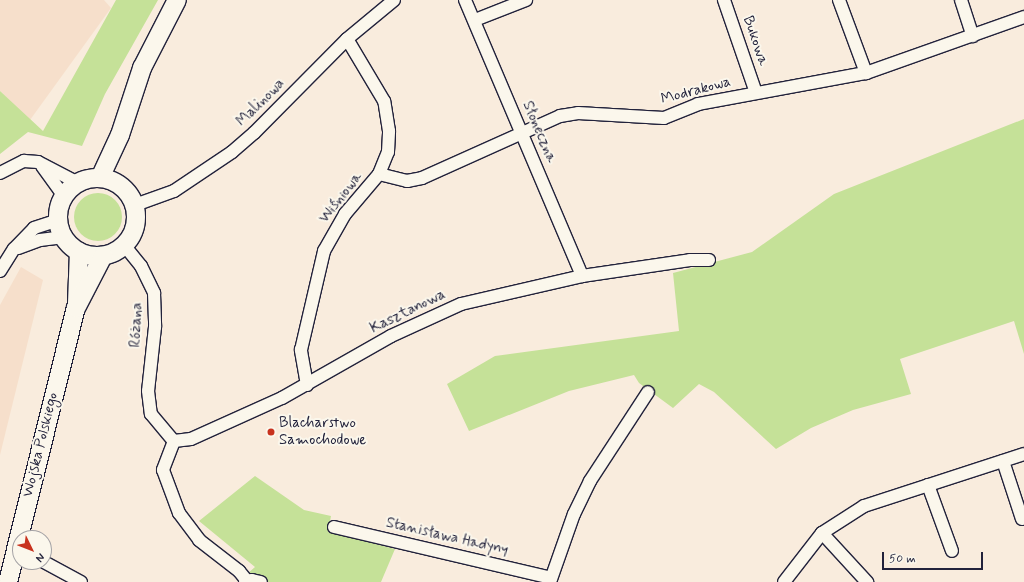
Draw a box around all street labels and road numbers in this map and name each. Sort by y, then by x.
street label: Bukowa [738,14,772,68]
street label: Modrakowa [659,73,733,109]
street label: Malinowa [233,75,289,131]
street label: Słoneczna [518,98,560,166]
street label: Wiśniowa [316,169,366,227]
street label: Kasztanowa [367,286,449,338]
street label: Różana [127,302,147,348]
street label: Wojska Polskiego [20,392,62,498]
street label: Stanisława Hadyny [384,514,510,560]

